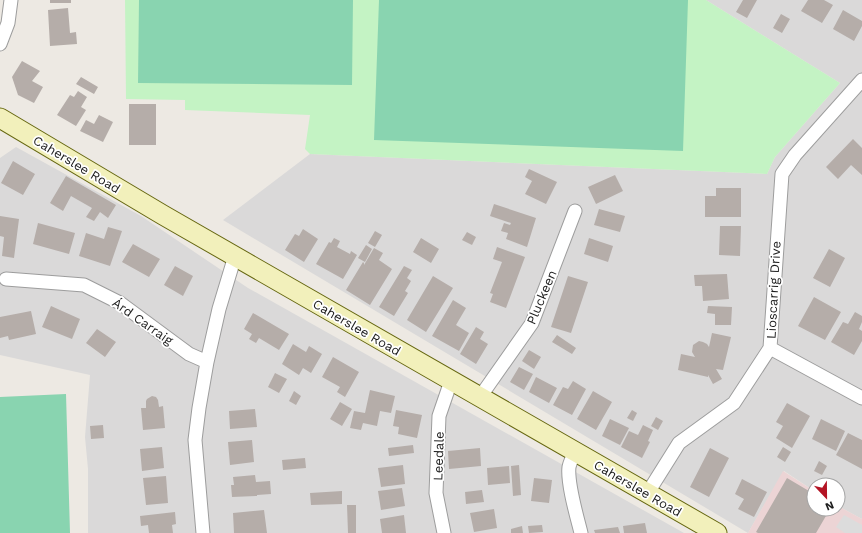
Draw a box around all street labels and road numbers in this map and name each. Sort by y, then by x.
street label: Caherslee Road [31,133,123,196]
street label: Lioscarrig Drive [763,241,784,339]
street label: Pluckeen [523,268,560,327]
street label: Árd Carraig [109,294,177,348]
street label: Caherslee Road [310,296,403,359]
street label: Leedale [430,431,447,481]
street label: Caherslee Road [591,457,684,520]

